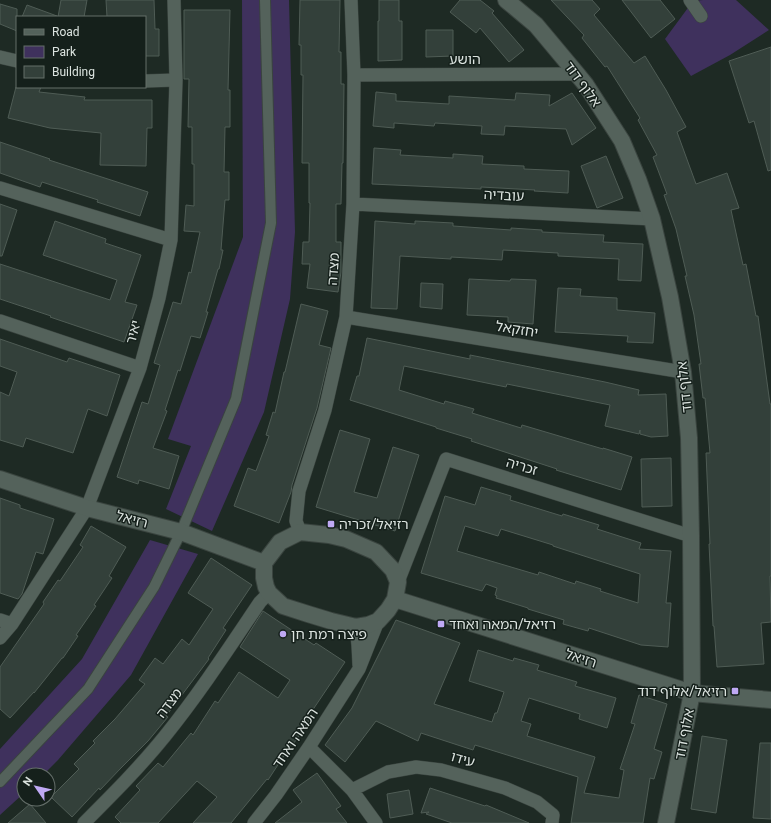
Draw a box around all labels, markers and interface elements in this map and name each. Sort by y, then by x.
legend [16,16,146,88]
text: Road [52,25,80,39]
text: Park [52,45,77,59]
street label: הושע [449,51,481,67]
street label: אלוף דוד [561,58,605,110]
text: Building [52,65,95,79]
street label: עובדיה [483,186,525,204]
street label: מצדה [324,252,342,286]
street label: יאיר [122,318,144,346]
street label: יחזקאל [495,318,539,340]
street label: אלוף דוד [673,360,695,414]
street label: זכריה [504,454,540,478]
street label: רזיאל [114,507,150,531]
place label: רזיאל/זכריה [339,516,409,532]
marker: רזיאל/זכריה [326,519,336,529]
place label: רזיאל/המאה ואחד [449,616,556,632]
marker: רזיאל/המאה ואחד [436,619,446,629]
place label: פיצה רמת חן [291,626,367,642]
marker: פיצה רמת חן [278,629,288,639]
street label: רזיאל [563,645,599,671]
place label: רזיאל/אלוף דוד [637,683,727,699]
street label: מצדה [153,685,185,721]
marker: רזיאל/אלוף דוד [730,686,740,696]
street label: המאה ואחד [269,705,321,771]
street label: אלוף דוד [671,707,697,761]
street label: עידו [449,748,477,770]
north arrow [16,767,56,807]
text: N [21,775,36,789]

